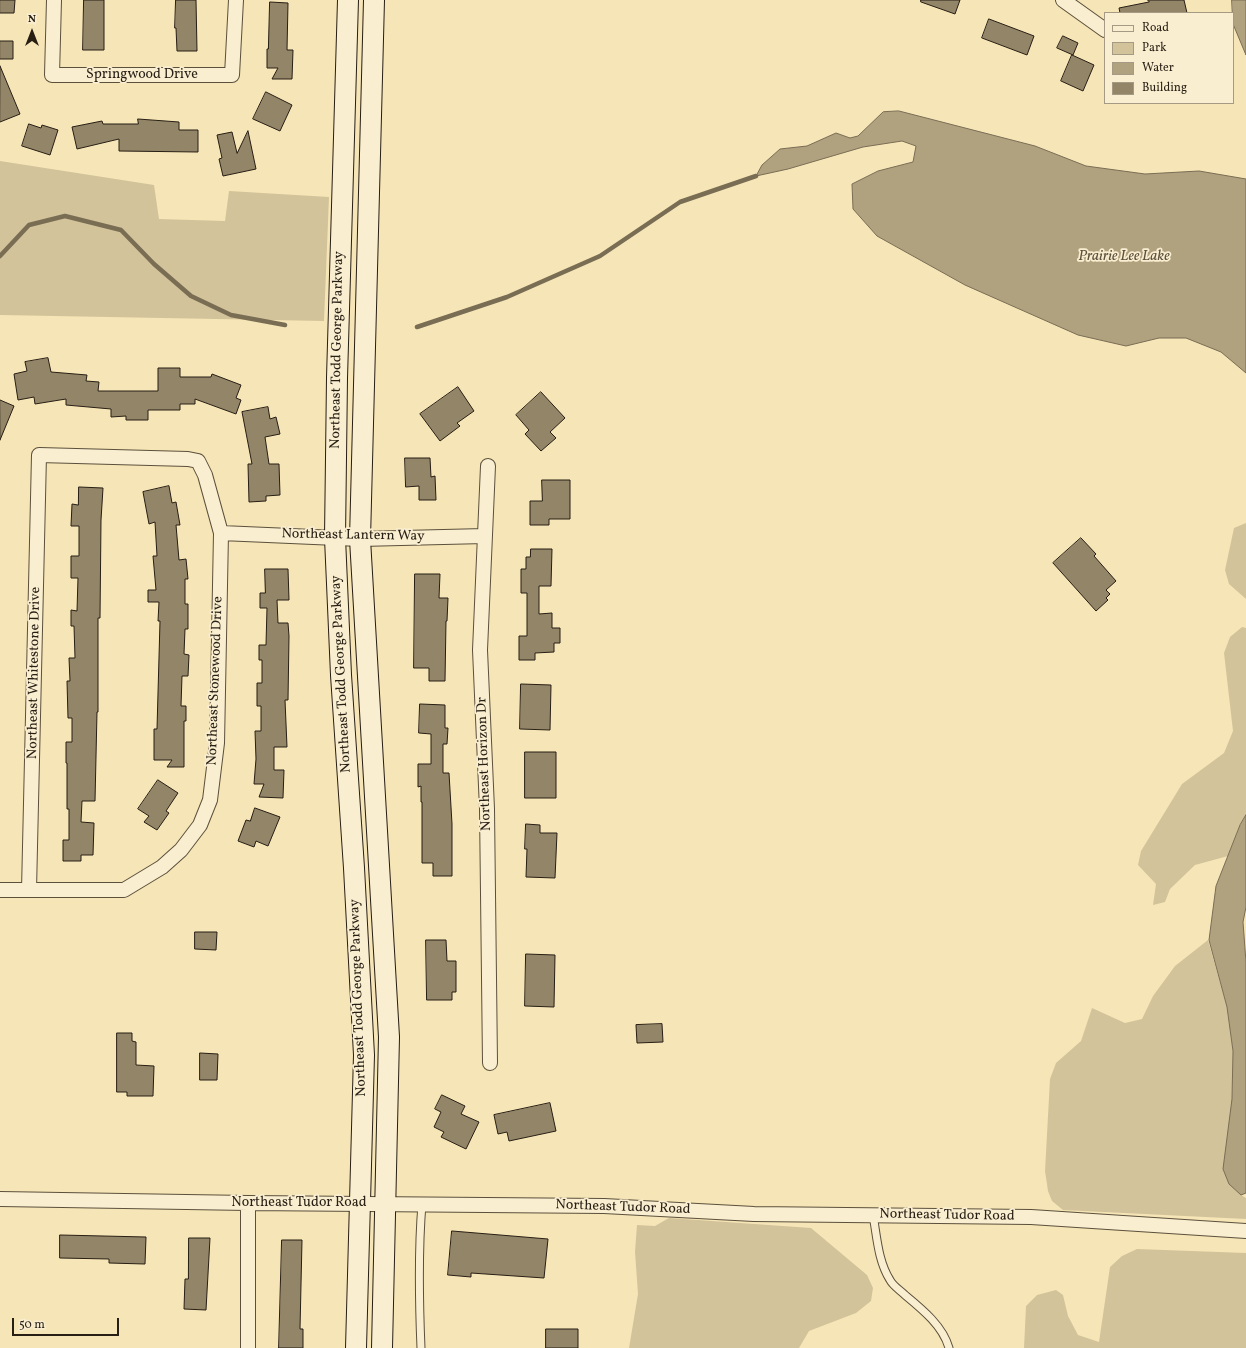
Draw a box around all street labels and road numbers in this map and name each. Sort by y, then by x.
street label: Springwood Drive [86,67,198,83]
street label: Northeast Todd George Parkway [328,251,348,449]
street label: Northeast Lantern Way [281,526,425,546]
street label: Northeast Todd George Parkway [328,575,356,773]
street label: Northeast Whitestone Drive [25,587,45,759]
street label: Northeast Stonewood Drive [205,596,227,766]
street label: Northeast Horizon Dr [474,697,496,831]
street label: Northeast Todd George Parkway [347,899,371,1097]
street label: Northeast Tudor Road [231,1195,367,1211]
street label: Northeast Tudor Road [555,1197,691,1219]
street label: Northeast Tudor Road [879,1206,1015,1226]

